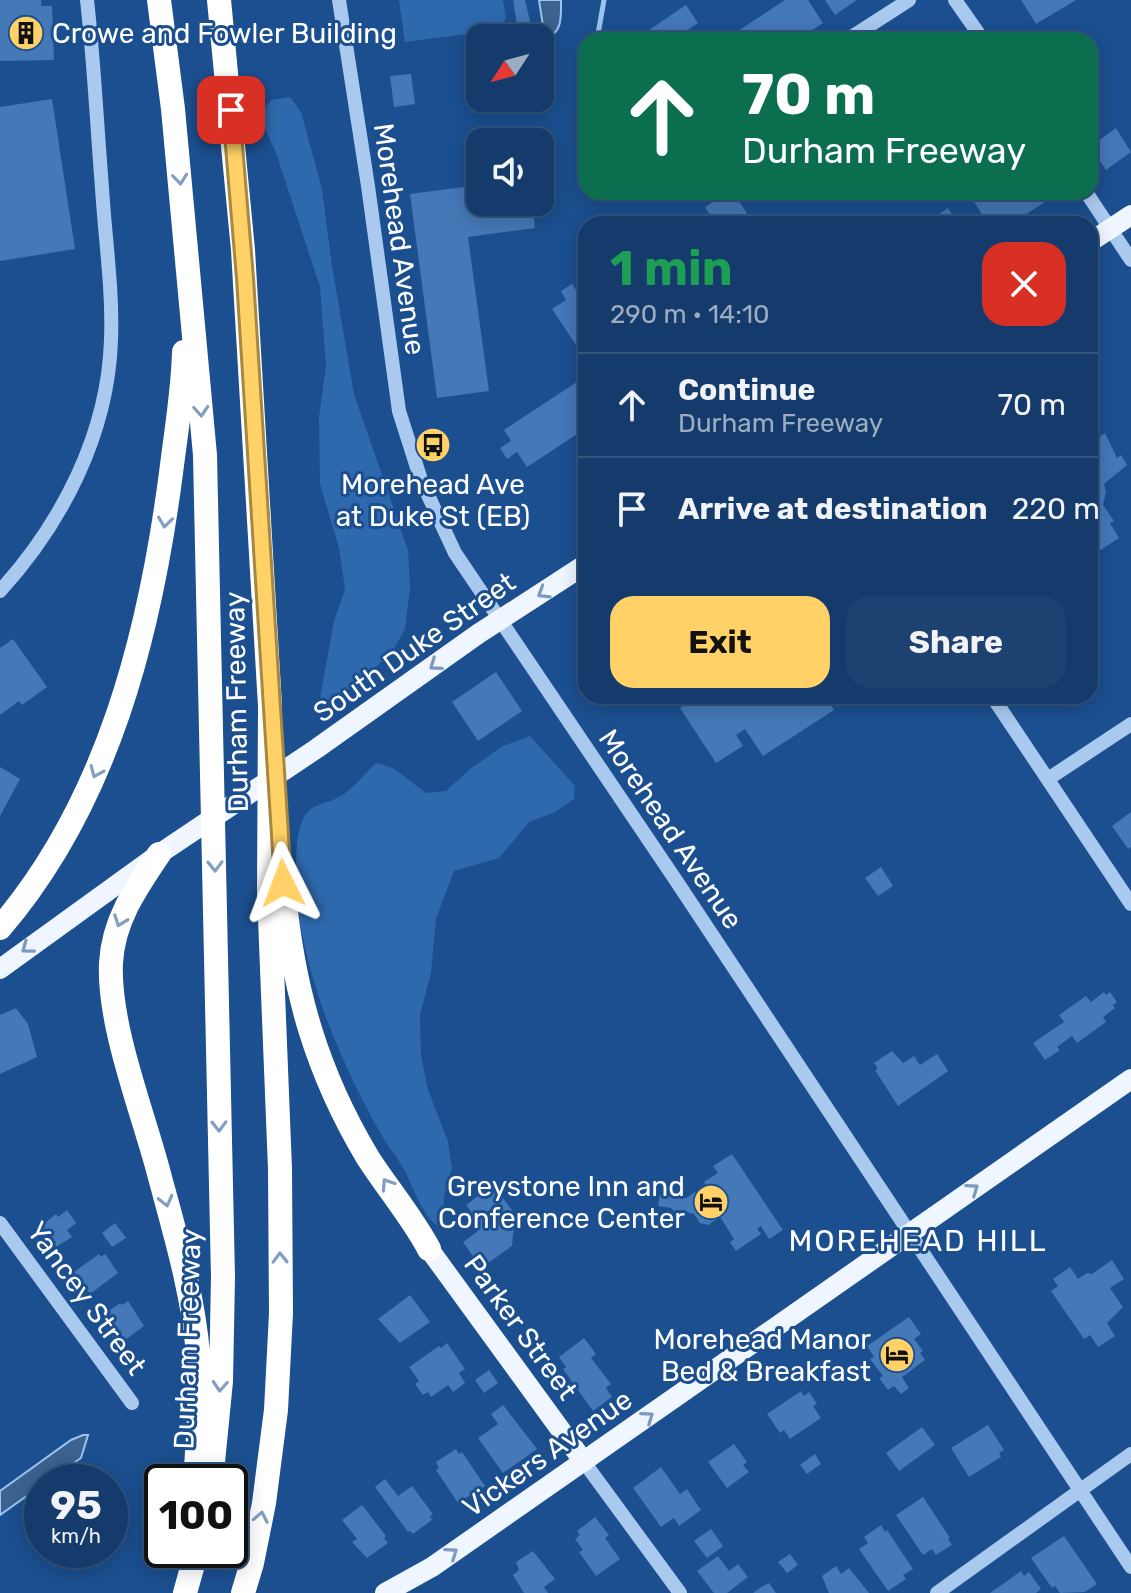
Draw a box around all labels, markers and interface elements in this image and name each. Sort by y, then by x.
building icon: Crowe and Fowler Building [7,14,45,52]
place label: Crowe and Fowler Building [52,17,397,50]
north arrow [466,24,554,112]
map controls [466,24,554,216]
text: 70 m [742,62,875,128]
icon: ahead [610,64,714,168]
pin [197,76,265,144]
icon: arrive [209,88,253,132]
street label: Morehead Avenue [367,121,432,357]
button: sound [466,128,554,216]
text: Durham Freeway [742,129,1026,172]
one-way arrow [172,173,189,186]
text: 1 min [610,240,733,297]
button: close [982,242,1066,326]
text: 290 m · 14:10 [610,299,770,330]
text: Continue [678,372,815,408]
icon: ahead [610,383,654,427]
text: 70 m [998,387,1066,423]
one-way arrow [192,405,209,418]
text: Durham Freeway [678,408,883,439]
bus stop icon: Morehead Ave at Duke St (EB) [414,426,452,464]
place label: Morehead Ave at Duke St (EB) [336,468,530,533]
icon: arrive [610,487,654,531]
text: Arrive at destination [678,491,988,527]
text: 220 m [1012,491,1100,527]
one-way arrow [156,516,173,529]
street label: South Duke Street [307,565,522,729]
one-way arrow [537,583,551,598]
street label: Durham Freeway [218,591,255,813]
button: Exit [610,596,830,688]
button: Share [846,596,1066,688]
one-way arrow [429,655,443,670]
street label: Morehead Avenue [592,723,750,935]
one-way arrow [89,764,105,778]
position arrow [241,841,325,925]
one-way arrow [206,860,223,873]
one-way arrow [114,913,130,927]
one-way arrow [22,939,36,953]
one-way arrow [210,1120,228,1133]
place label: Greystone Inn and Conference Center [438,1170,685,1235]
one-way arrow [382,1179,397,1193]
hotel icon: Greystone Inn and Conference Center [692,1183,730,1221]
one-way arrow [965,1184,979,1199]
one-way arrow [157,1193,174,1207]
street label: Yancey Street [20,1215,153,1381]
district label: MOREHEAD HILL [788,1223,1048,1259]
street label: Durham Freeway [167,1228,208,1450]
street label: Parker Street [457,1248,584,1406]
one-way arrow [271,1251,289,1264]
place label: Morehead Manor Bed & Breakfast [654,1323,871,1388]
hotel icon: Morehead Manor Bed & Breakfast [878,1336,916,1374]
one-way arrow [212,1380,229,1393]
street label: Vickers Avenue [456,1383,638,1524]
one-way arrow [639,1412,653,1427]
speed limit sign: 100 [144,1464,248,1568]
text: 95 [50,1482,102,1529]
one-way arrow [252,1511,269,1524]
text: km/h [51,1524,101,1548]
one-way arrow [443,1548,457,1563]

